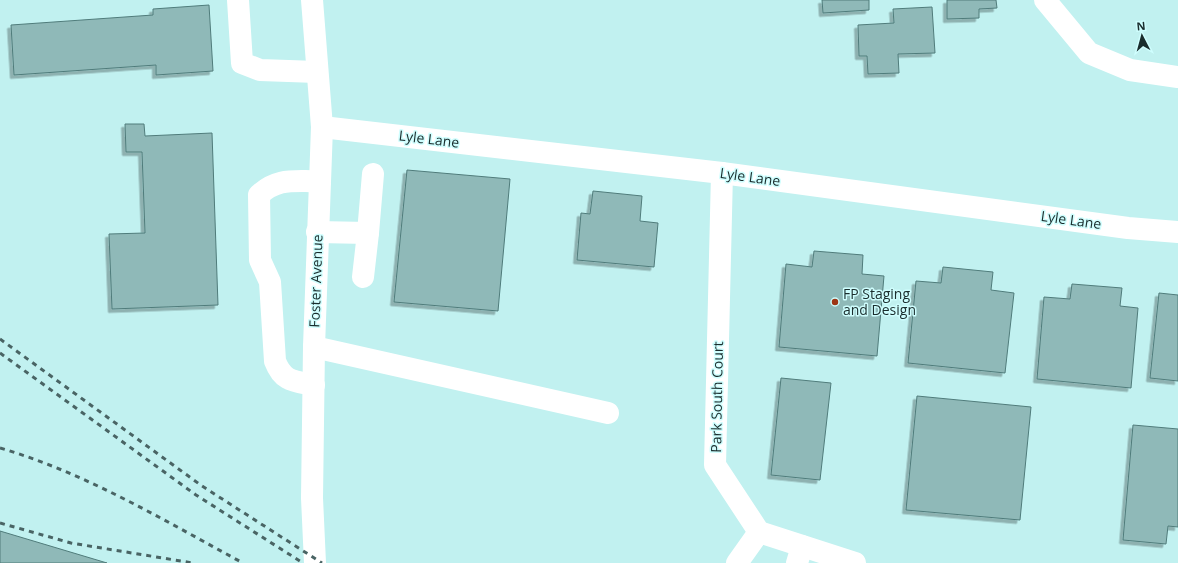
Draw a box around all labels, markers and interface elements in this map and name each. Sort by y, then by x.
north arrow [1122,16,1162,56]
text: N [1136,18,1146,33]
street label: Lyle Lane [398,125,461,152]
street label: Lyle Lane [719,163,782,190]
street label: Lyle Lane [1040,206,1103,233]
street label: Foster Avenue [304,234,327,328]
place label: FP Staging and Design [843,284,916,319]
marker: FP Staging and Design [830,297,840,307]
street label: Park South Court [706,341,727,453]

